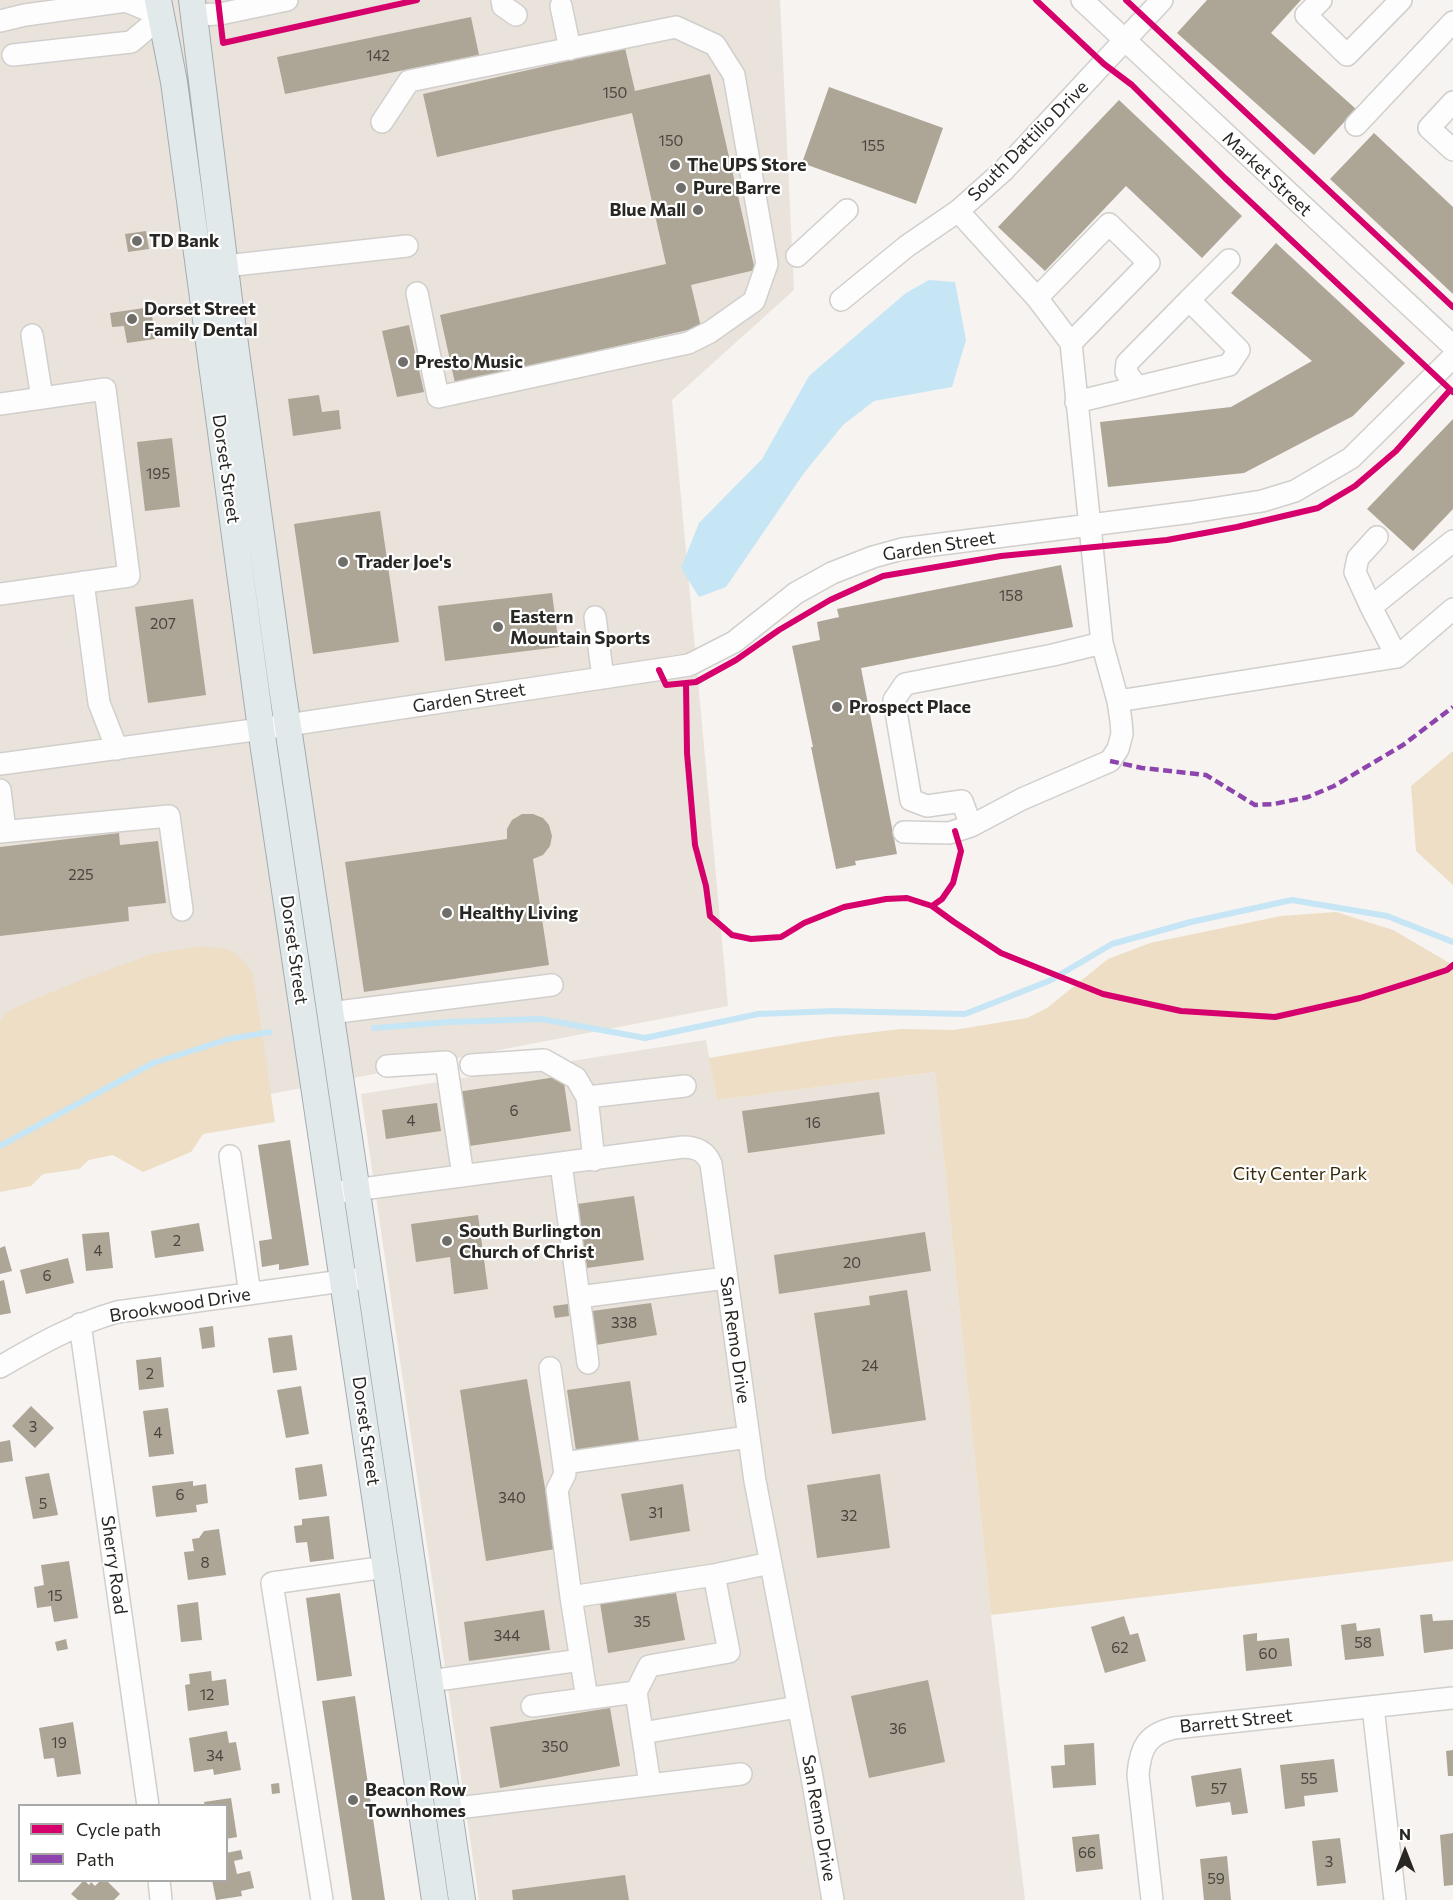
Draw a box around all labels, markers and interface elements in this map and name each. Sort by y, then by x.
house number: 142 [366,47,390,65]
street label: South Dattilio Drive [963,76,1093,206]
house number: 150 [603,84,627,102]
street label: Market Street [1218,127,1316,221]
house number: 150 [659,132,683,150]
house number: 155 [861,137,885,155]
place label: The UPS Store [687,154,807,176]
marker: The UPS Store [668,158,682,172]
place label: Pure Barre [693,177,781,199]
marker: Pure Barre [674,181,688,195]
place label: Blue Mall [610,199,686,221]
marker: Blue Mall [691,203,705,217]
place label: TD Bank [149,230,219,252]
marker: TD Bank [130,234,144,248]
place label: Dorset Street Family Dental [144,298,258,340]
marker: Dorset Street Family Dental [125,312,139,326]
place label: Presto Music [415,351,523,373]
marker: Presto Music [396,355,410,369]
street label: Dorset Street [208,413,244,525]
house number: 195 [146,465,170,483]
street label: Garden Street [881,526,997,566]
place label: Trader Joe's [355,551,452,573]
marker: Trader Joe's [336,555,350,569]
house number: 158 [999,587,1023,605]
place label: Eastern Mountain Sports [510,606,650,648]
house number: 207 [150,615,176,633]
marker: Eastern Mountain Sports [491,620,505,634]
street label: Garden Street [411,678,527,718]
place label: Prospect Place [849,696,971,718]
marker: Prospect Place [830,700,844,714]
house number: 225 [68,866,94,884]
street label: Dorset Street [276,894,312,1006]
place label: Healthy Living [459,902,578,924]
marker: Healthy Living [440,906,454,920]
house number: 6 [509,1102,519,1120]
house number: 4 [407,1112,415,1130]
house number: 16 [805,1114,821,1132]
park label: City Center Park [1233,1163,1367,1185]
place label: South Burlington Church of Christ [459,1220,601,1262]
house number: 2 [173,1232,181,1250]
marker: South Burlington Church of Christ [440,1234,454,1248]
house number: 4 [94,1242,102,1260]
house number: 20 [843,1254,861,1272]
house number: 6 [42,1267,52,1285]
street label: San Remo Drive [715,1275,755,1405]
street label: Brookwood Drive [108,1283,252,1327]
house number: 338 [611,1314,637,1332]
house number: 24 [861,1357,879,1375]
house number: 2 [146,1365,154,1383]
street label: Dorset Street [348,1375,384,1487]
house number: 3 [29,1418,37,1436]
house number: 4 [154,1424,162,1442]
house number: 6 [175,1486,185,1504]
house number: 340 [498,1489,526,1507]
house number: 5 [39,1495,47,1513]
house number: 31 [649,1504,663,1522]
house number: 32 [841,1507,857,1525]
street label: Sherry Road [96,1514,132,1616]
house number: 8 [200,1554,210,1572]
house number: 15 [47,1587,63,1605]
house number: 35 [633,1613,651,1631]
house number: 344 [494,1627,520,1645]
house number: 58 [1354,1634,1372,1652]
house number: 62 [1111,1639,1129,1657]
house number: 60 [1259,1645,1277,1663]
house number: 12 [200,1686,214,1704]
street label: Barrett Street [1178,1704,1294,1738]
house number: 36 [889,1720,907,1738]
house number: 19 [51,1734,67,1752]
house number: 350 [542,1738,568,1756]
house number: 34 [206,1747,224,1765]
street label: San Remo Drive [797,1753,841,1883]
house number: 55 [1300,1770,1318,1788]
place label: Beacon Row Townhomes [365,1779,466,1822]
house number: 57 [1211,1780,1227,1798]
marker: Beacon Row Townhomes [346,1793,360,1807]
legend [18,1804,228,1882]
text: Cycle path [76,1818,161,1840]
north arrow [1375,1822,1435,1882]
text: N [1399,1824,1411,1843]
house number: 66 [1078,1844,1096,1862]
text: Path [76,1848,114,1870]
house number: 3 [1325,1853,1333,1871]
house number: 59 [1207,1870,1225,1888]

